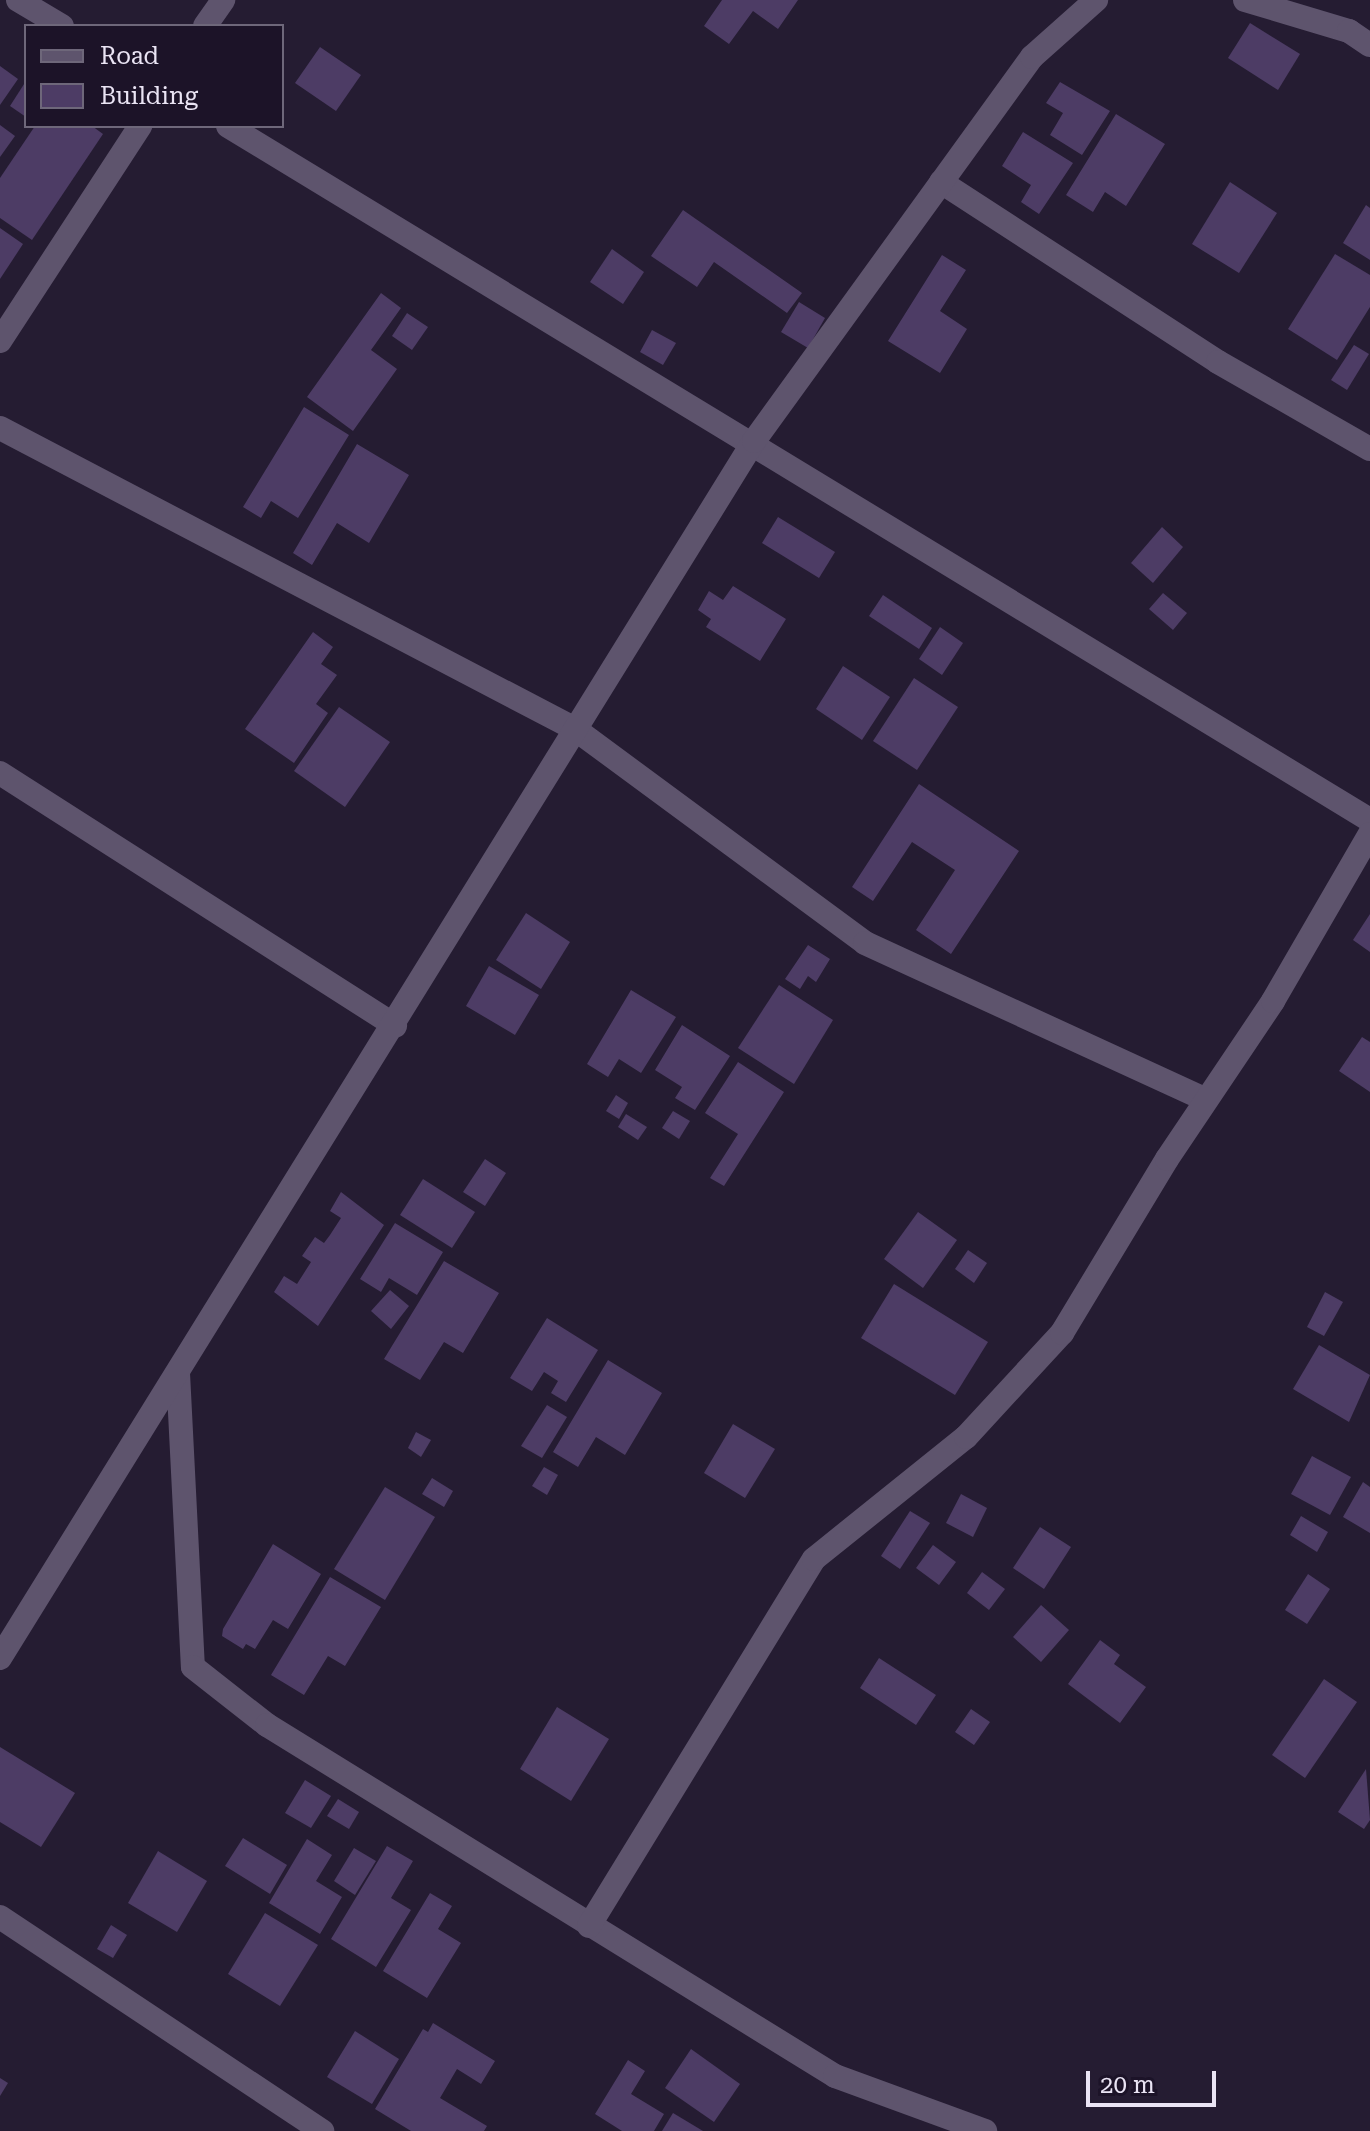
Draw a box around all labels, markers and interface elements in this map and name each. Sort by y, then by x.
legend [24,24,284,128]
text: Road [100,42,159,70]
text: Building [100,82,198,110]
scale bar [1090,2055,1220,2105]
text: 20 m [1100,2071,1155,2099]

